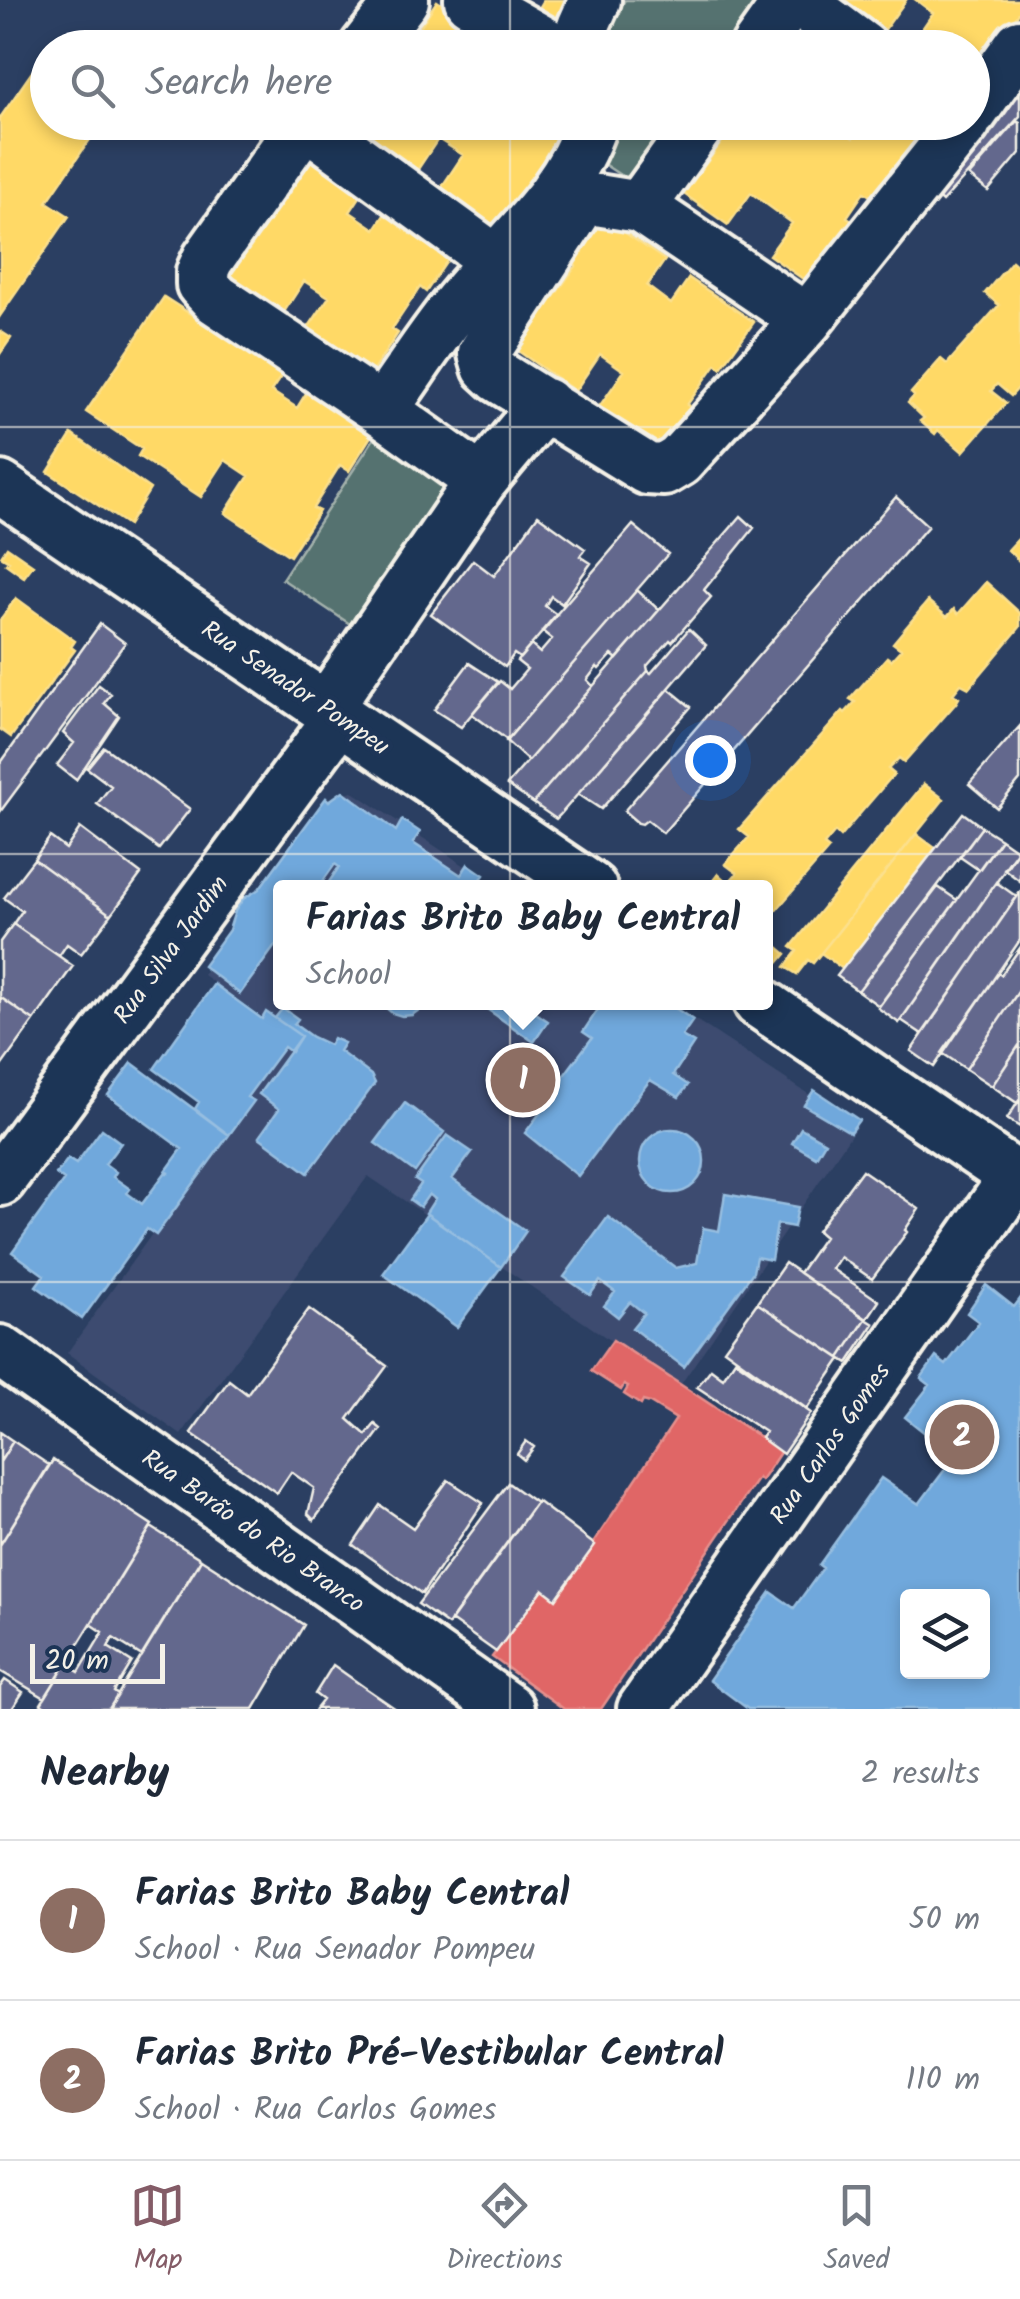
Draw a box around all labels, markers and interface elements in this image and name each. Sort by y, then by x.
search box [30,30,990,140]
text: Search here [145,55,332,115]
icon: search [65,58,120,113]
street label: Rua Senador Pompeu [192,611,397,767]
your location [685,735,736,786]
street label: Rua Silva Jardim [104,867,240,1033]
popup [273,880,773,1010]
text: Farias Brito Baby Central [306,890,740,950]
text: School [306,950,391,1001]
pin: 1 [490,1042,556,1118]
street label: Rua Carlos Gomes [760,1355,902,1533]
pin: 2 [930,1400,994,1474]
street label: Rua Barão do Rio Branco [133,1439,373,1624]
map controls [900,1589,990,1679]
button: layers [900,1589,990,1679]
scale bar [30,1639,165,1684]
text: 20 m [45,1639,109,1684]
text: Nearby [40,1741,169,1808]
text: 2 results [861,1749,980,1800]
text: Farias Brito Baby Central [135,1865,569,1925]
text: 1 [68,1895,77,1946]
text: 50 m [909,1895,980,1946]
text: School · Rua Senador Pompeu [135,1925,535,1976]
text: Farias Brito Pré-Vestibular Central [135,2025,724,2085]
text: 2 [63,2055,82,2106]
text: 110 m [906,2055,980,2106]
text: School · Rua Carlos Gomes [135,2085,497,2136]
tab: Map [130,2178,185,2283]
tab: Directions [446,2178,562,2283]
tab: Saved [823,2178,890,2283]

